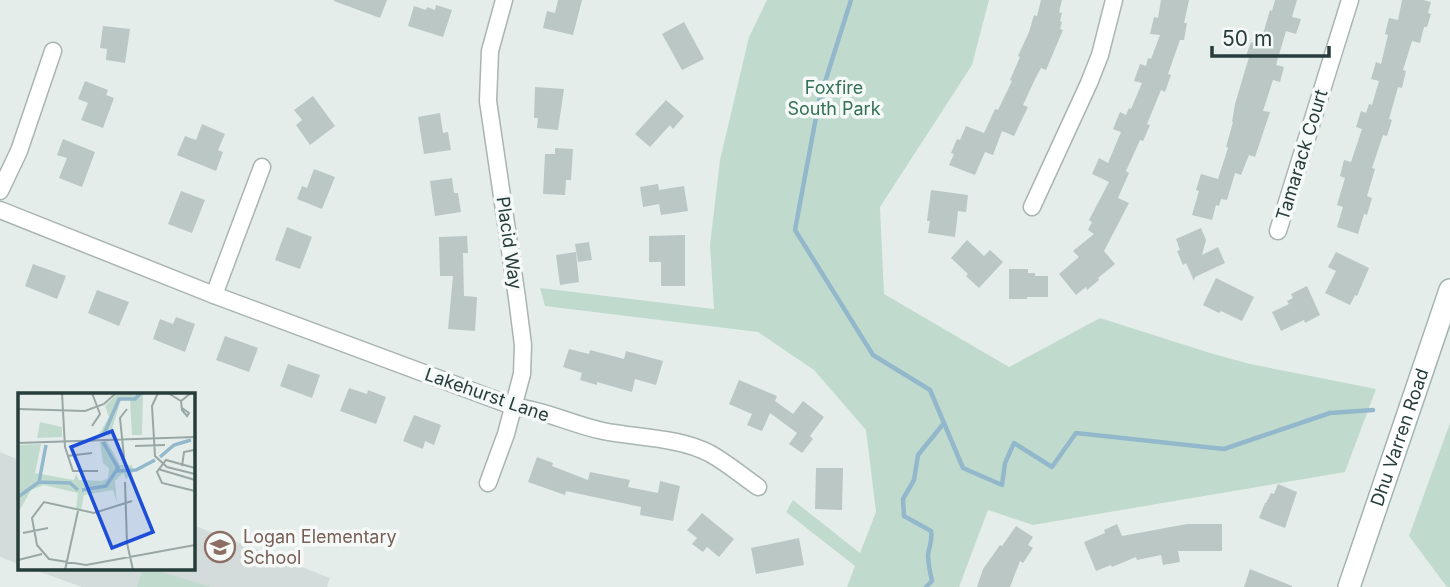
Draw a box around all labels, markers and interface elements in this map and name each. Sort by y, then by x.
scale bar [1212,14,1329,58]
text: 50 m [1222,26,1272,51]
park label: Foxfire South Park [787,77,881,119]
street label: Tamarack Court [1272,87,1331,223]
street label: Placid Way [493,195,526,291]
street label: Lakehurst Lane [422,363,552,426]
street label: Dhu Varren Road [1366,366,1433,509]
inset map [18,393,194,570]
place label: Logan Elementary School [243,526,397,568]
school or university icon: Logan Elementary School [203,530,237,564]

